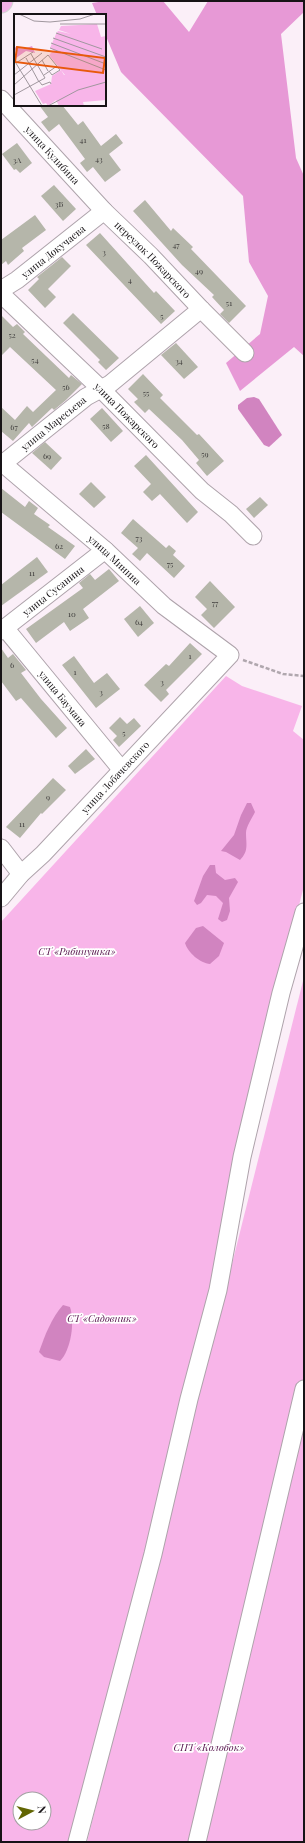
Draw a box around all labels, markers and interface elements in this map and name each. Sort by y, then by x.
inset map [14,14,106,106]
street label: улица Кулибина [21,122,83,187]
house number: 41 [80,134,86,145]
house number: 43 [95,153,103,164]
house number: 3А [13,154,22,165]
house number: 3Б [55,198,63,209]
street label: переулок Пожарского [112,218,194,301]
street label: улица Докучаева [17,222,88,282]
house number: 47 [172,239,180,250]
house number: 3 [102,246,106,257]
house number: 49 [195,265,203,276]
house number: 4 [128,274,132,285]
house number: 51 [226,297,232,308]
house number: 5 [160,310,164,321]
house number: 52 [8,329,16,340]
house number: 54 [31,354,39,365]
house number: 34 [175,355,183,366]
street label: улица Пожарского [91,379,163,452]
house number: 56 [62,381,70,392]
house number: 55 [143,387,149,398]
street label: улица Маресьева [17,393,89,454]
house number: 58 [102,420,110,431]
house number: 67 [10,421,18,432]
house number: 59 [201,448,209,459]
house number: 69 [43,450,51,461]
street label: улица Минина [84,531,144,588]
house number: 73 [136,532,143,543]
house number: 62 [55,540,63,551]
house number: 75 [167,558,173,569]
street label: улица Сусанина [19,562,87,620]
house number: 11 [29,567,35,578]
house number: 77 [212,597,219,608]
house number: 10 [68,608,76,619]
house number: 64 [135,616,143,627]
house number: 1 [189,650,192,661]
house number: 6 [10,659,14,670]
house number: 1 [74,666,77,677]
street label: улица Баумана [35,667,90,729]
house number: 3 [160,676,164,687]
house number: 3 [99,686,103,697]
house number: 5 [122,727,126,738]
street label: улица Лобачевского [77,737,153,817]
house number: 9 [46,791,50,802]
house number: 11 [19,818,25,829]
park label: СТ «Рябинушка» [38,944,116,958]
park label: СТ «Садовник» [67,1311,137,1325]
park label: СНТ «Колобок» [173,1740,245,1754]
north arrow [12,1791,52,1831]
text: N [34,1805,50,1815]

